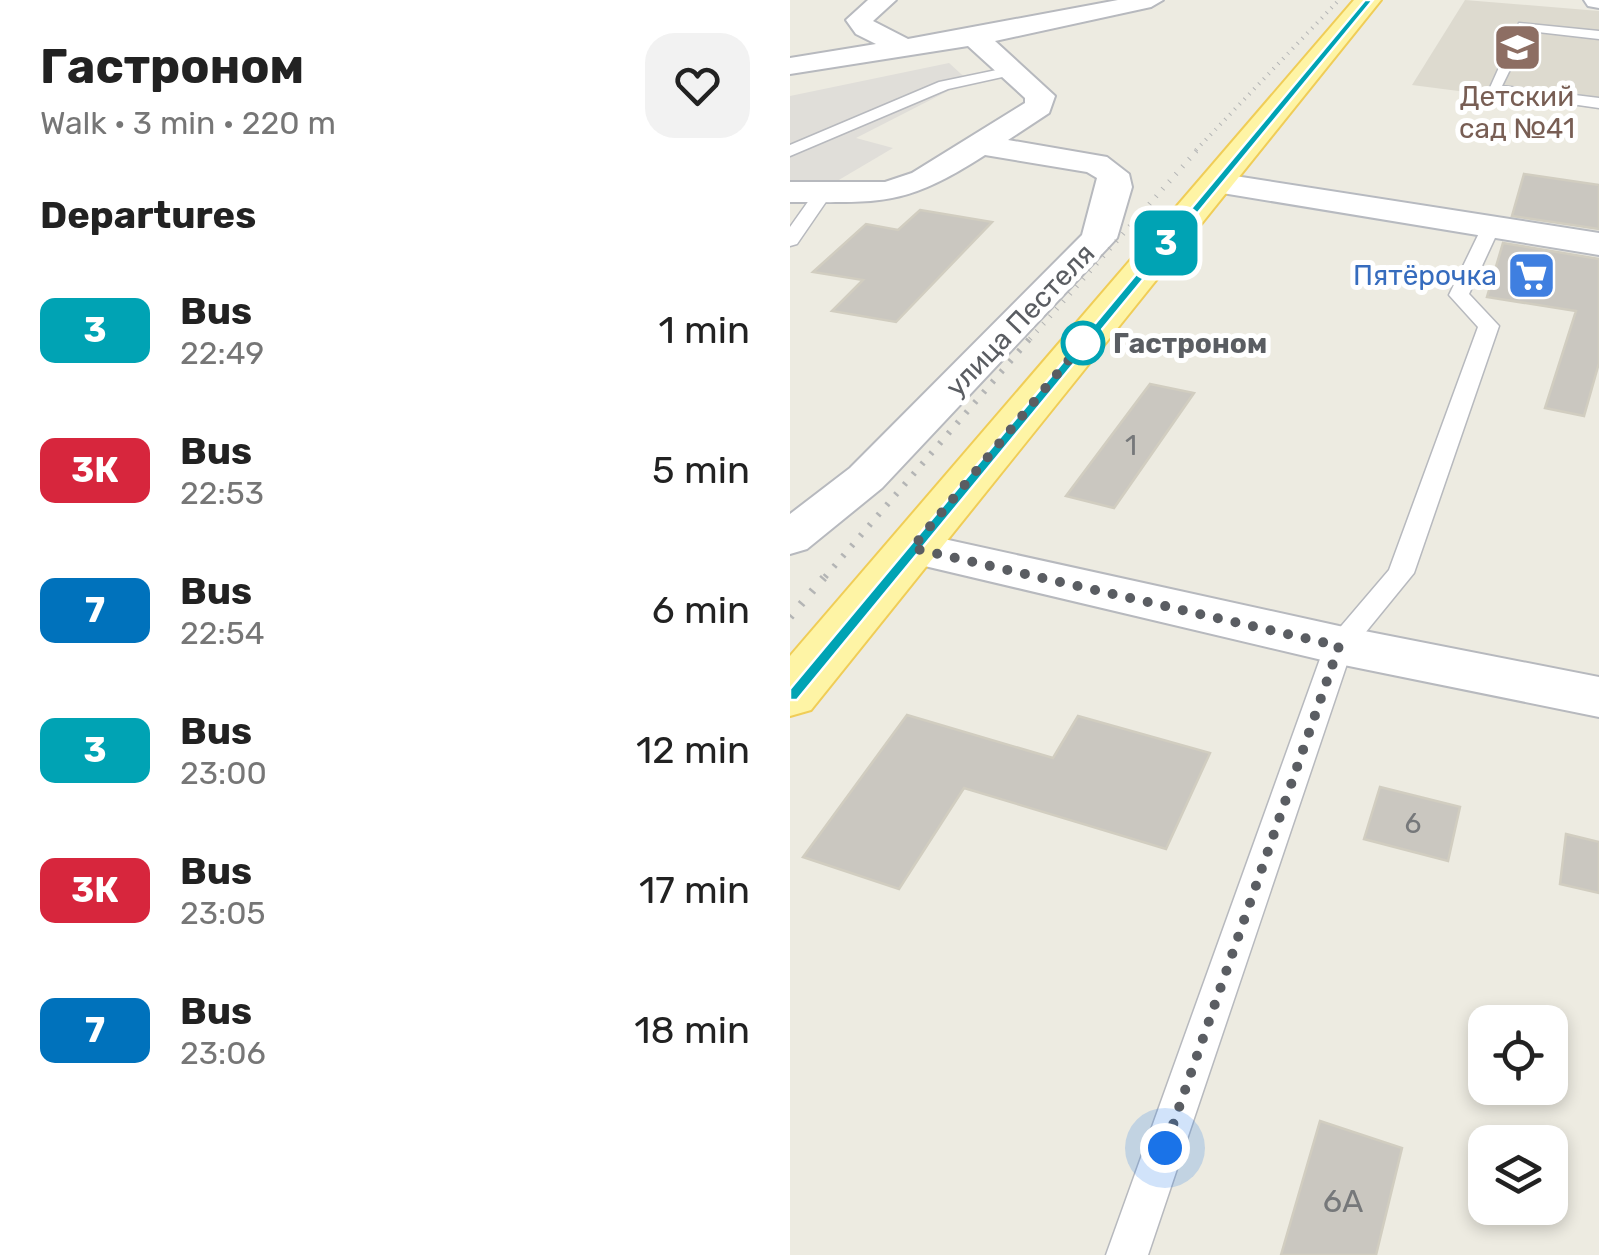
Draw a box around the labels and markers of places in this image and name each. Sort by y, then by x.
school or university icon: Детский сад №41 [1491,22,1543,74]
place label: Детский сад №41 [1459,80,1575,145]
supermarket icon: Пятёрочка [1506,249,1558,301]
place label: Пятёрочка [1353,259,1497,292]
marker: Гастроном [1062,322,1104,364]
place label: Гастроном [1113,327,1267,360]

